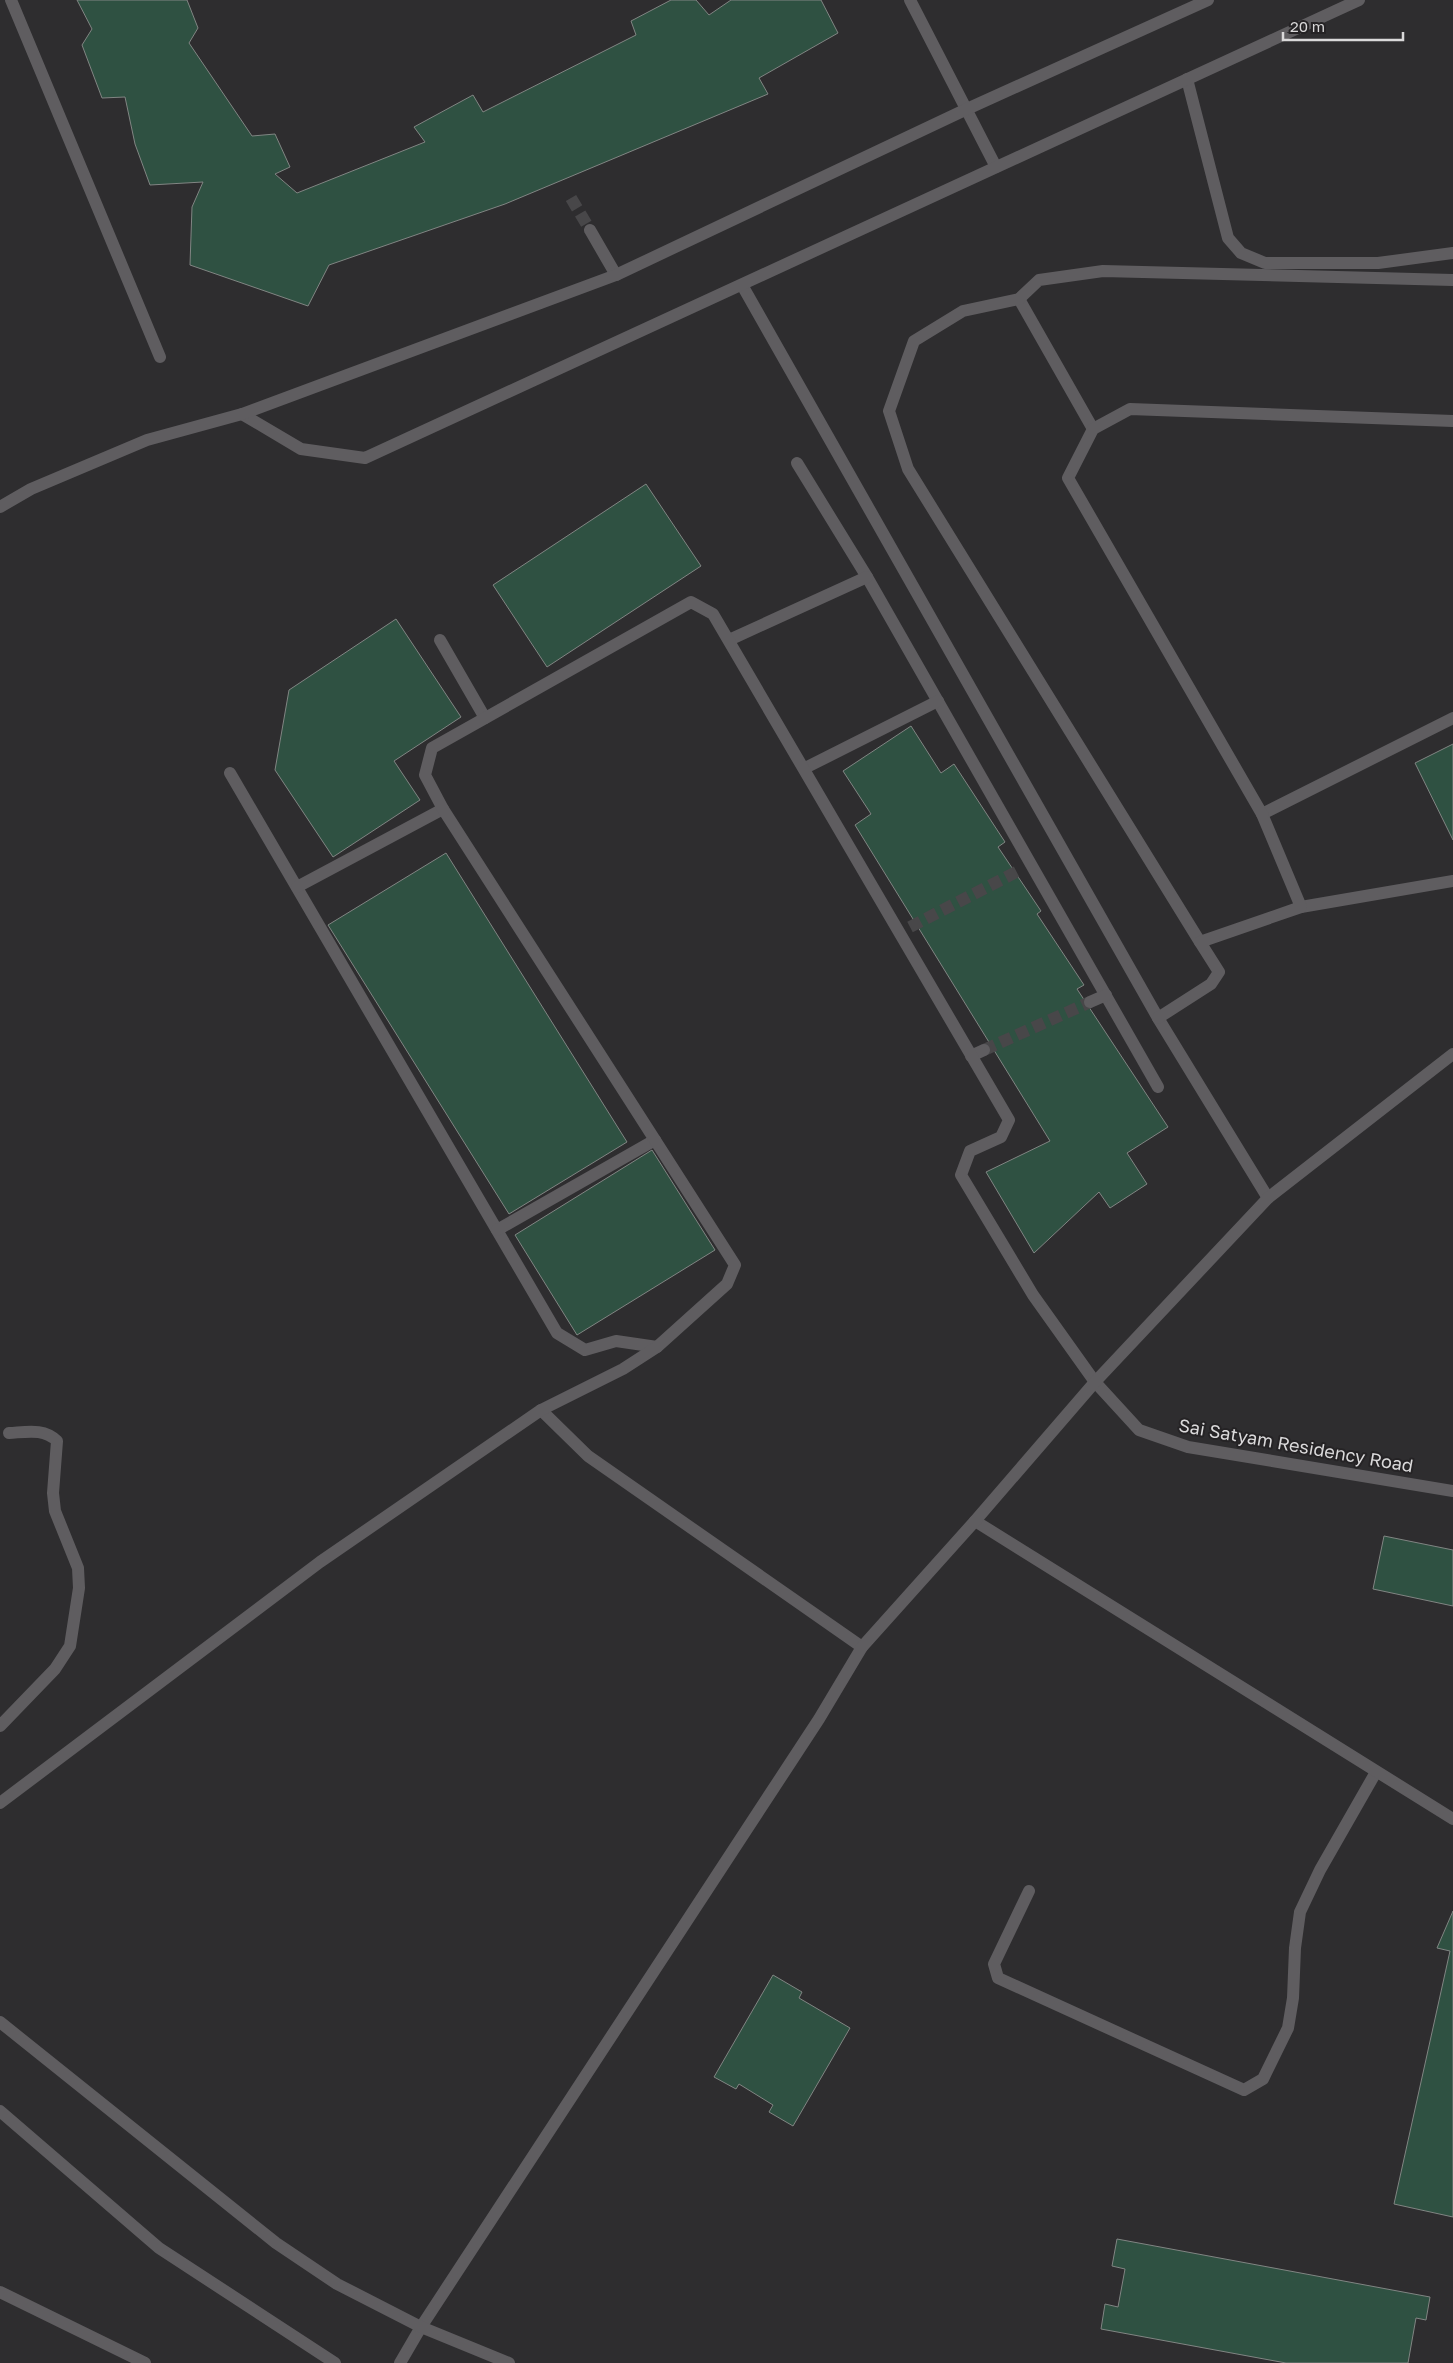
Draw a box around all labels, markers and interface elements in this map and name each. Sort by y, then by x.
scale bar [1283,10,1403,42]
text: 20 m [1290,17,1325,35]
street label: Sai Satyam Residency Road [1177,1414,1415,1476]

